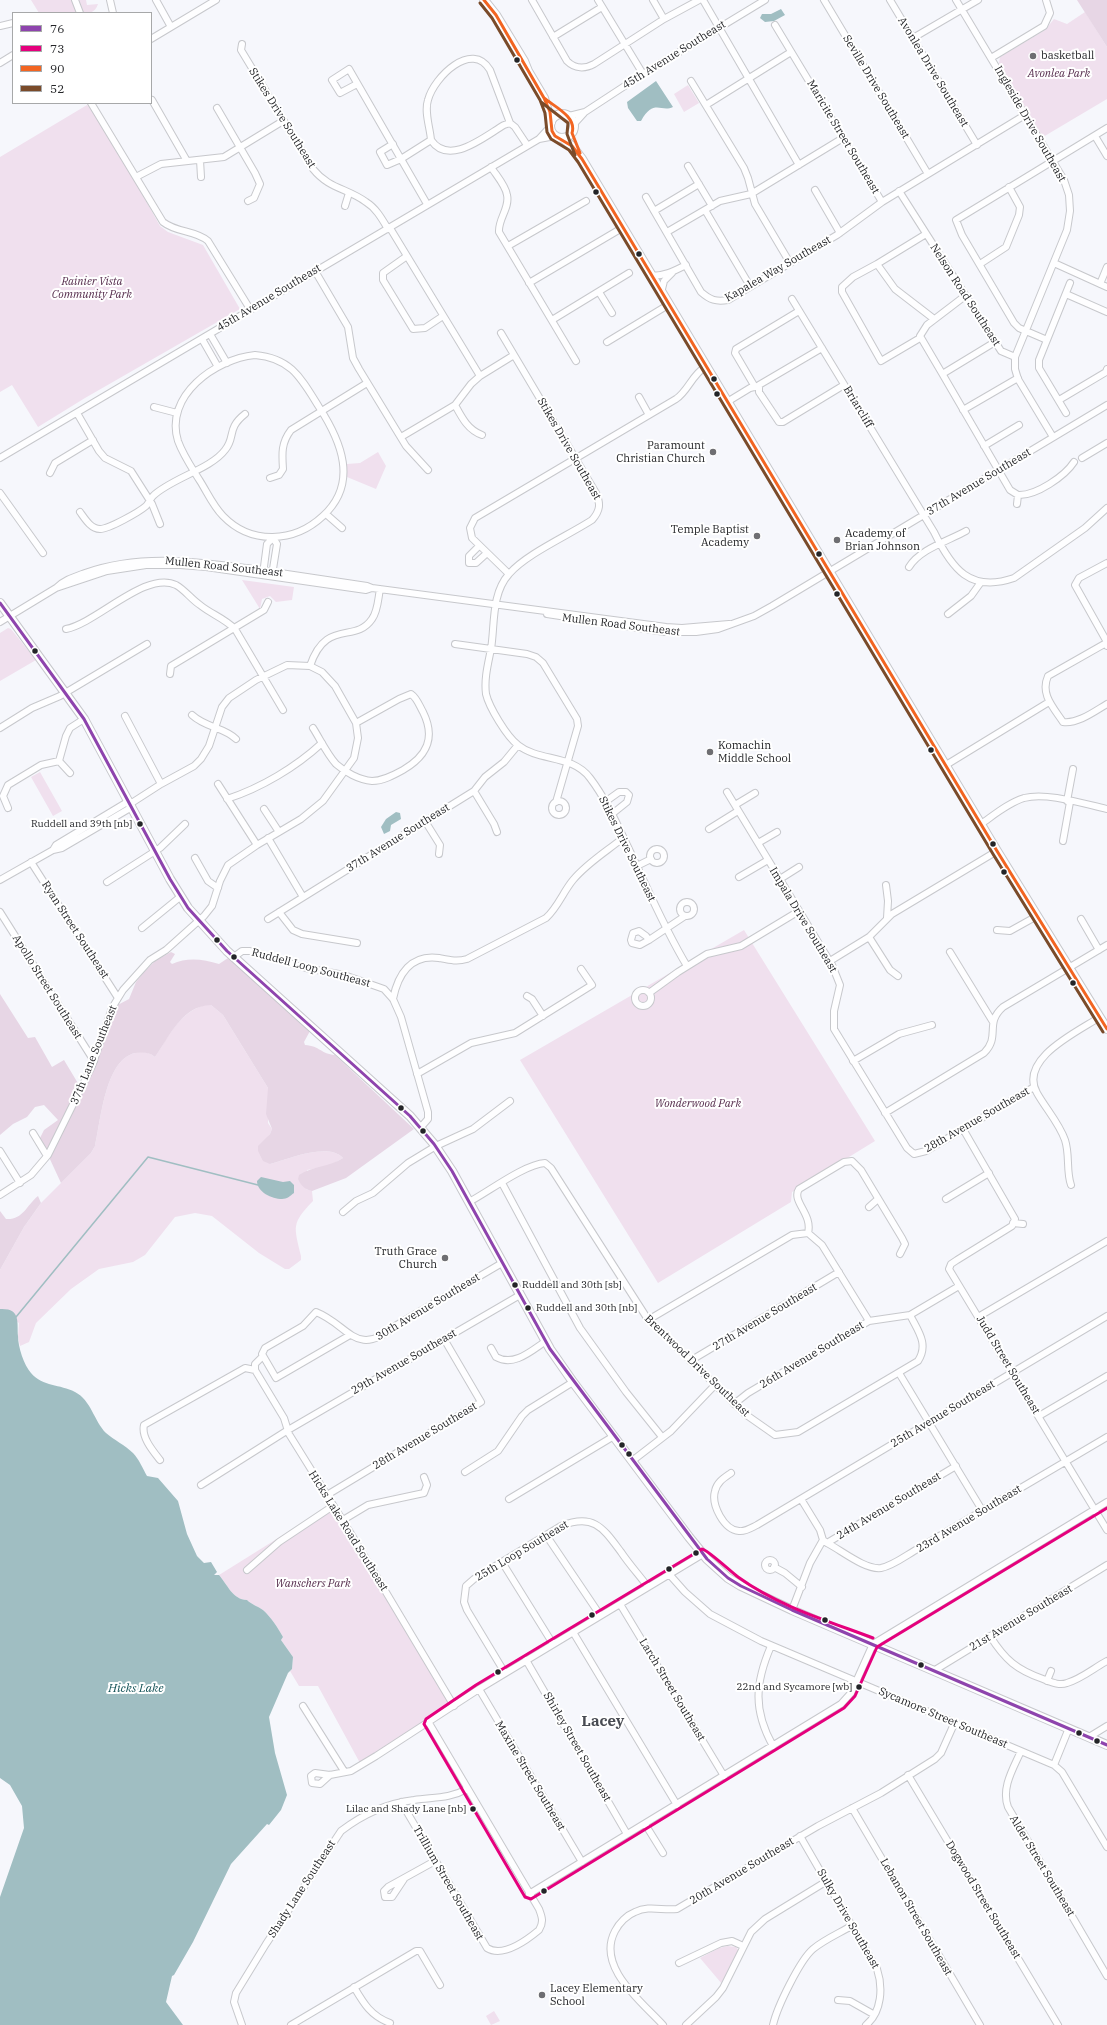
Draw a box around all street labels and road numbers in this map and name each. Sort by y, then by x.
street label: Avonlea Drive Southeast [895,15,971,129]
street label: 45th Avenue Southeast [620,18,728,92]
street label: Seville Drive Southeast [840,33,912,141]
street label: Ingleside Drive Southeast [991,64,1069,184]
street label: Stikes Drive Southeast [246,65,318,171]
street label: Maricite Street Southeast [804,78,882,196]
street label: Kapalea Way Southeast [723,233,833,305]
street label: Nelson Road Southeast [927,241,1003,349]
street label: 45th Avenue Southeast [215,262,323,334]
street label: Briarcliff [840,384,876,430]
street label: Stikes Drive Southeast [534,396,604,502]
street label: 37th Avenue Southeast [925,446,1033,518]
street label: Mullen Road Southeast [164,554,284,580]
street label: Mullen Road Southeast [561,611,681,639]
street label: Stikes Drive Southeast [596,794,658,904]
street label: 37th Avenue Southeast [344,801,452,875]
street label: Impala Drive Southeast [766,865,840,975]
street label: Ryan Street Southeast [39,879,111,981]
street label: Apollo Street Southeast [9,932,85,1042]
street label: Ruddell Loop Southeast [250,946,372,990]
street label: 37th Lane Southeast [68,1003,120,1107]
street label: 28th Avenue Southeast [922,1085,1032,1155]
street label: 30th Avenue Southeast [374,1271,482,1343]
street label: 27th Avenue Southeast [711,1281,819,1353]
street label: Brentwood Drive Southeast [642,1312,752,1420]
street label: Judd Street Southeast [973,1313,1043,1417]
street label: 26th Avenue Southeast [758,1319,866,1391]
street label: 29th Avenue Southeast [349,1327,459,1397]
street label: 25th Avenue Southeast [889,1378,997,1450]
street label: 28th Avenue Southeast [371,1400,479,1472]
street label: Hicks Lake Road Southeast [305,1468,391,1594]
street label: 24th Avenue Southeast [835,1470,943,1542]
street label: 23rd Avenue Southeast [914,1482,1024,1556]
street label: 25th Loop Southeast [473,1518,571,1584]
street label: 21st Avenue Southeast [967,1582,1075,1654]
street label: Larch Street Southeast [636,1636,708,1744]
street label: Sycamore Street Southeast [877,1685,1009,1751]
street label: Shirley Street Southeast [540,1690,614,1804]
street label: Maxine Street Southeast [492,1719,568,1833]
street label: Alder Street Southeast [1007,1813,1077,1919]
street label: Trillium Street Southeast [410,1823,486,1943]
street label: 20th Avenue Southeast [688,1835,796,1907]
street label: Shady Lane Southeast [265,1838,339,1940]
street label: Dogwood Street Southeast [943,1839,1023,1961]
street label: Lebanon Street Southeast [877,1856,955,1978]
street label: Sulky Drive Southeast [814,1867,882,1971]

